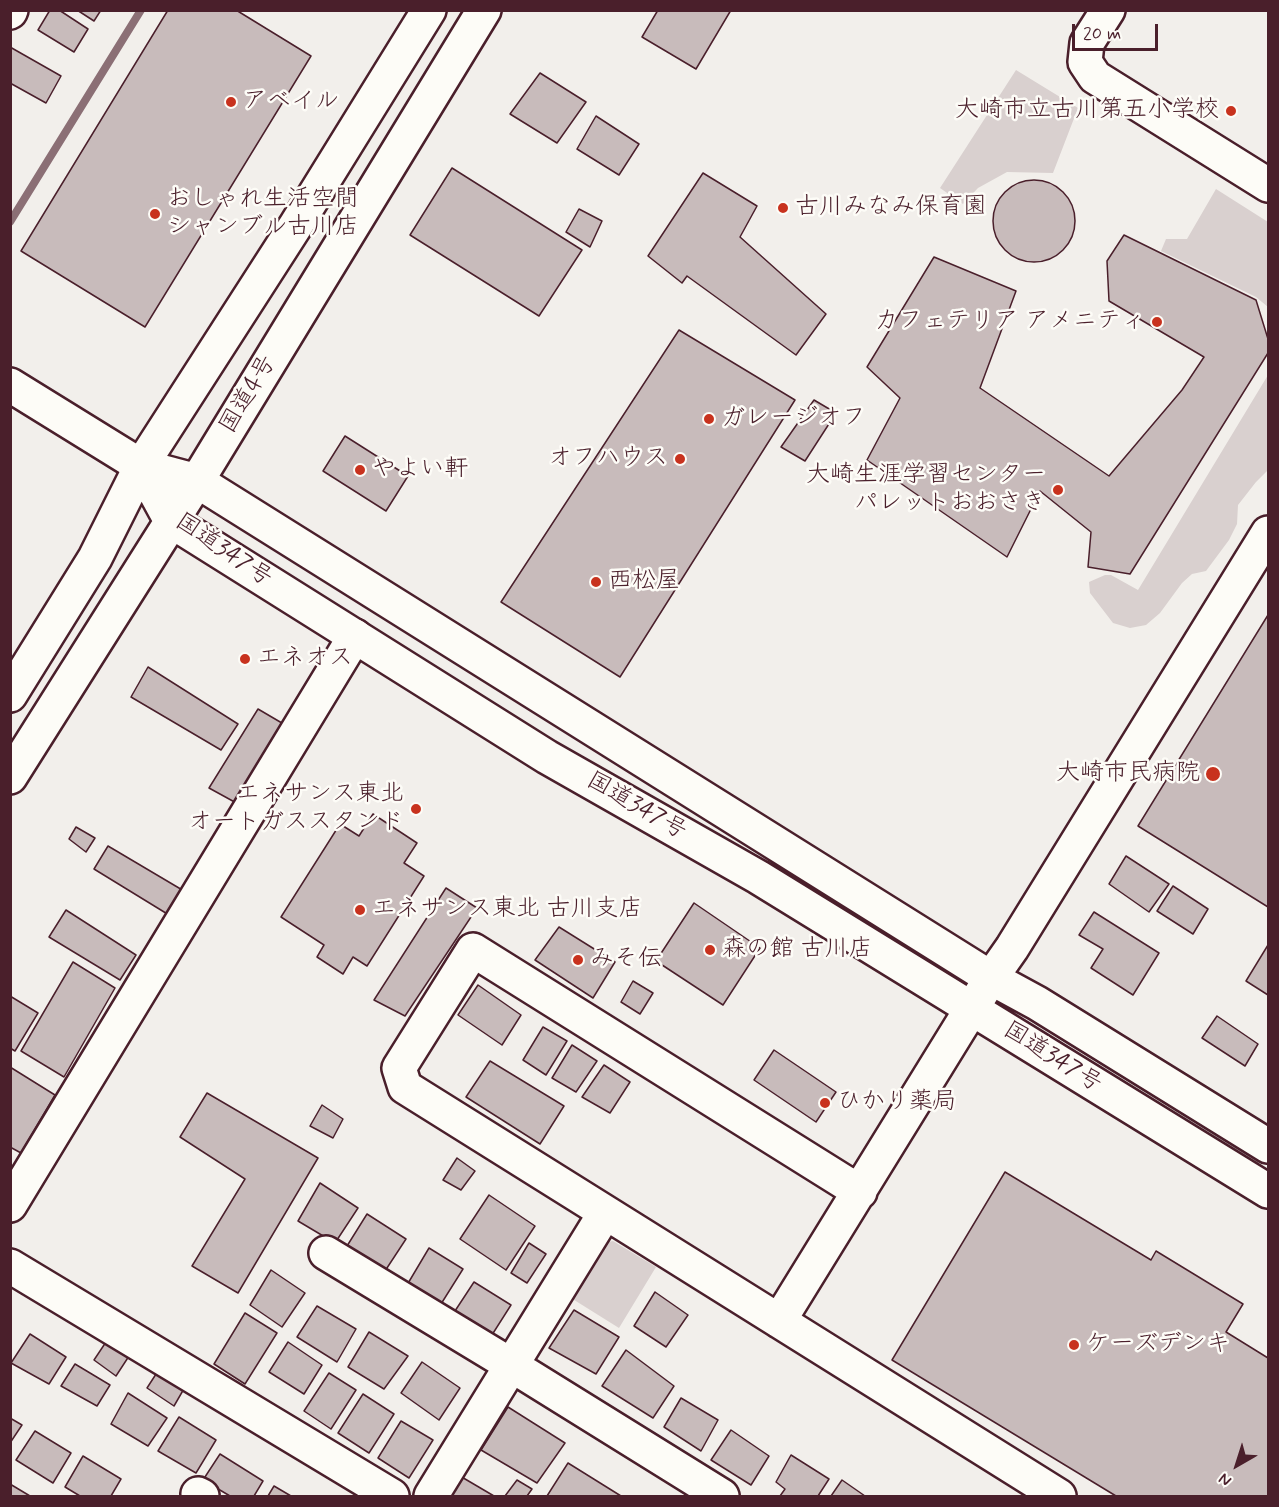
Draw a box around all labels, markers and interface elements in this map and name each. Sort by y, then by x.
scale bar [1075,12,1160,50]
text: 20 m [1083,22,1121,46]
place label: アベイル [243,88,339,116]
marker: アベイル [224,95,238,109]
place label: 大崎市立古川第五小学校 [955,97,1219,125]
marker: 大崎市立古川第五小学校 [1224,104,1238,118]
place label: おしゃれ生活空間 シャンブル古川店 [167,186,359,242]
place label: 古川みなみ保育園 [795,194,987,222]
marker: 古川みなみ保育園 [776,201,790,215]
marker: おしゃれ生活空間 シャンブル古川店 [148,207,162,221]
place label: カフェテリア アメニティ [875,308,1145,336]
marker: カフェテリア アメニティ [1150,315,1164,329]
street label: 国道4号 [215,351,283,439]
place label: ガレージオフ [721,405,866,433]
marker: ガレージオフ [702,412,716,426]
place label: オフハウス [548,445,668,473]
marker: オフハウス [673,452,687,466]
place label: やよい軒 [372,456,468,484]
place label: 大崎生涯学習センター パレットおおさき [806,462,1046,518]
marker: やよい軒 [353,463,367,477]
marker: 大崎生涯学習センター パレットおおさき [1051,483,1065,497]
street label: 国道347号 [169,508,277,594]
place label: 西松屋 [608,568,680,596]
marker: 西松屋 [589,575,603,589]
place label: エネオス [257,645,353,673]
marker: エネオス [238,652,252,666]
place label: 大崎市民病院 [1056,760,1200,788]
marker: 大崎市民病院 [1204,765,1222,783]
street label: 国道347号 [581,767,691,847]
place label: エネサンス東北 オートガススタンド [188,781,404,837]
marker: エネサンス東北 オートガススタンド [409,802,423,816]
place label: エネサンス東北 古川支店 [372,896,642,924]
marker: エネサンス東北 古川支店 [353,903,367,917]
place label: 森の館 古川店 [722,936,872,964]
marker: 森の館 古川店 [703,943,717,957]
place label: みそ伝 [590,946,662,974]
marker: みそ伝 [571,953,585,967]
street label: 国道347号 [997,1016,1107,1100]
place label: ひかり薬局 [837,1089,957,1117]
marker: ひかり薬局 [818,1096,832,1110]
place label: ケーズデンキ [1086,1331,1230,1359]
marker: ケーズデンキ [1067,1338,1081,1352]
north arrow [1207,1435,1267,1495]
text: N [1215,1468,1236,1491]

